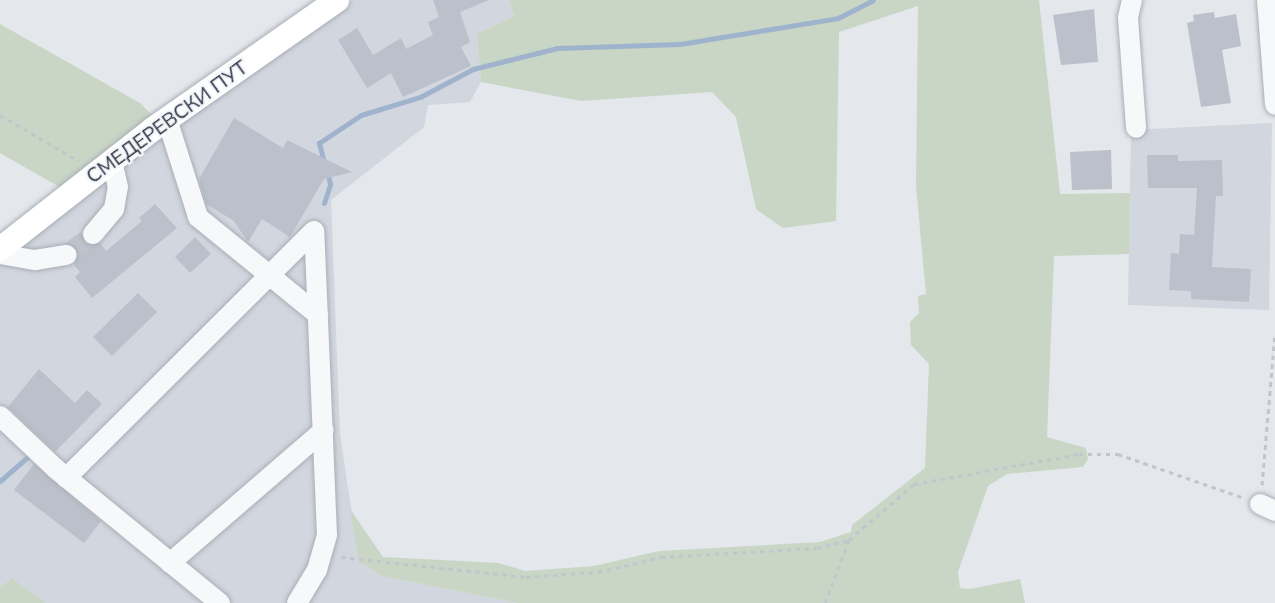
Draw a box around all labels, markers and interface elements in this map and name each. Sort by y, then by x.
street label: СМЕДЕРЕВСКИ ПУТ [82,55,252,189]

